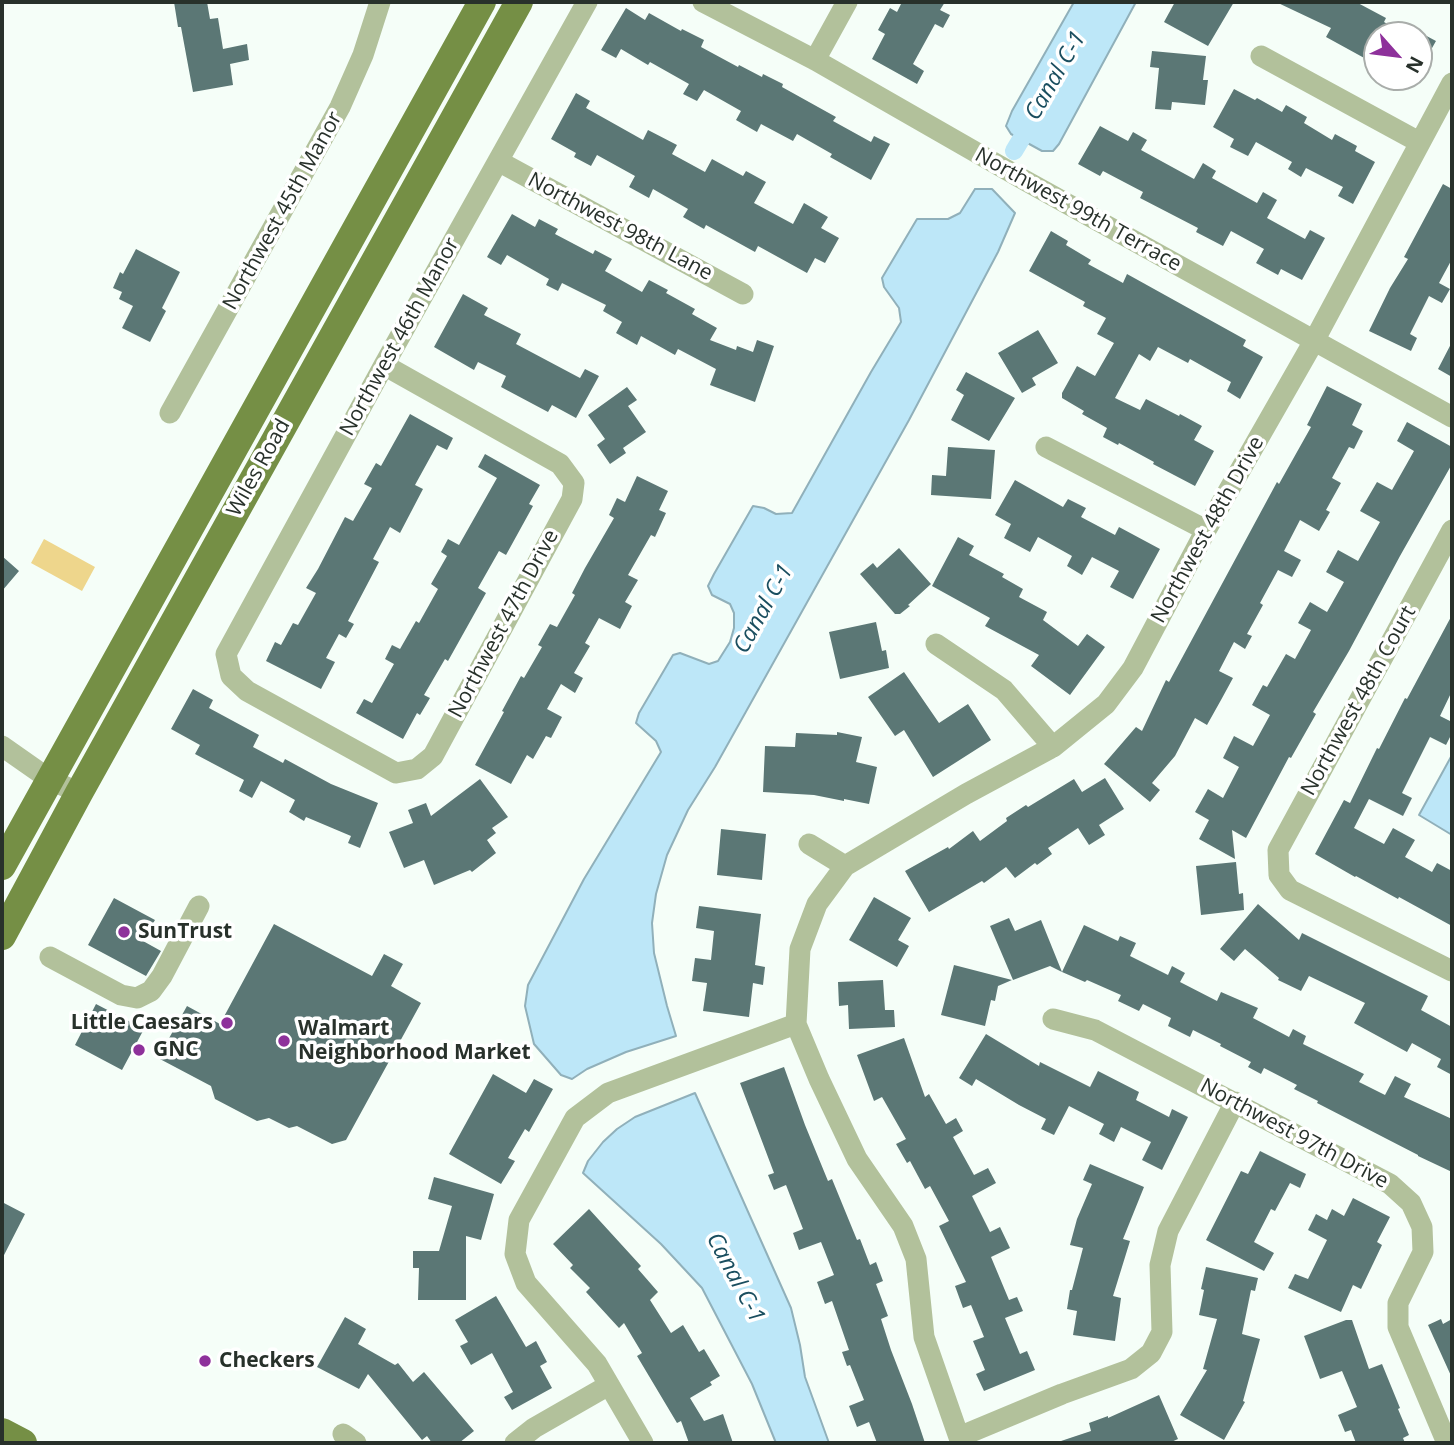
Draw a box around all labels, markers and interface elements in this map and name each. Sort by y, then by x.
north arrow [1363,21,1433,91]
water label: Canal C-1 [1020,27,1092,125]
text: N [1400,52,1430,78]
street label: Northwest 45th Manor [218,107,348,315]
street label: Northwest 99th Terrace [970,143,1186,277]
street label: Northwest 98th Lane [523,168,717,286]
street label: Northwest 46th Manor [335,233,465,441]
street label: Wiles Road [222,415,296,521]
street label: Northwest 48th Drive [1146,432,1270,628]
street label: Northwest 47th Drive [444,526,564,722]
water label: Canal C-1 [728,559,800,659]
street label: Northwest 48th Court [1296,602,1422,800]
place label: SunTrust [138,919,232,945]
marker: SunTrust [116,924,132,940]
place label: Little Caesars [71,1010,213,1036]
marker: Little Caesars [219,1015,235,1031]
place label: Walmart Neighborhood Market [298,1016,530,1066]
marker: Walmart Neighborhood Market [276,1033,292,1049]
place label: GNC [153,1037,199,1063]
marker: GNC [131,1042,147,1058]
street label: Northwest 97th Drive [1196,1074,1392,1194]
water label: Canal C-1 [700,1228,770,1328]
place label: Checkers [219,1348,315,1374]
marker: Checkers [197,1353,213,1369]

